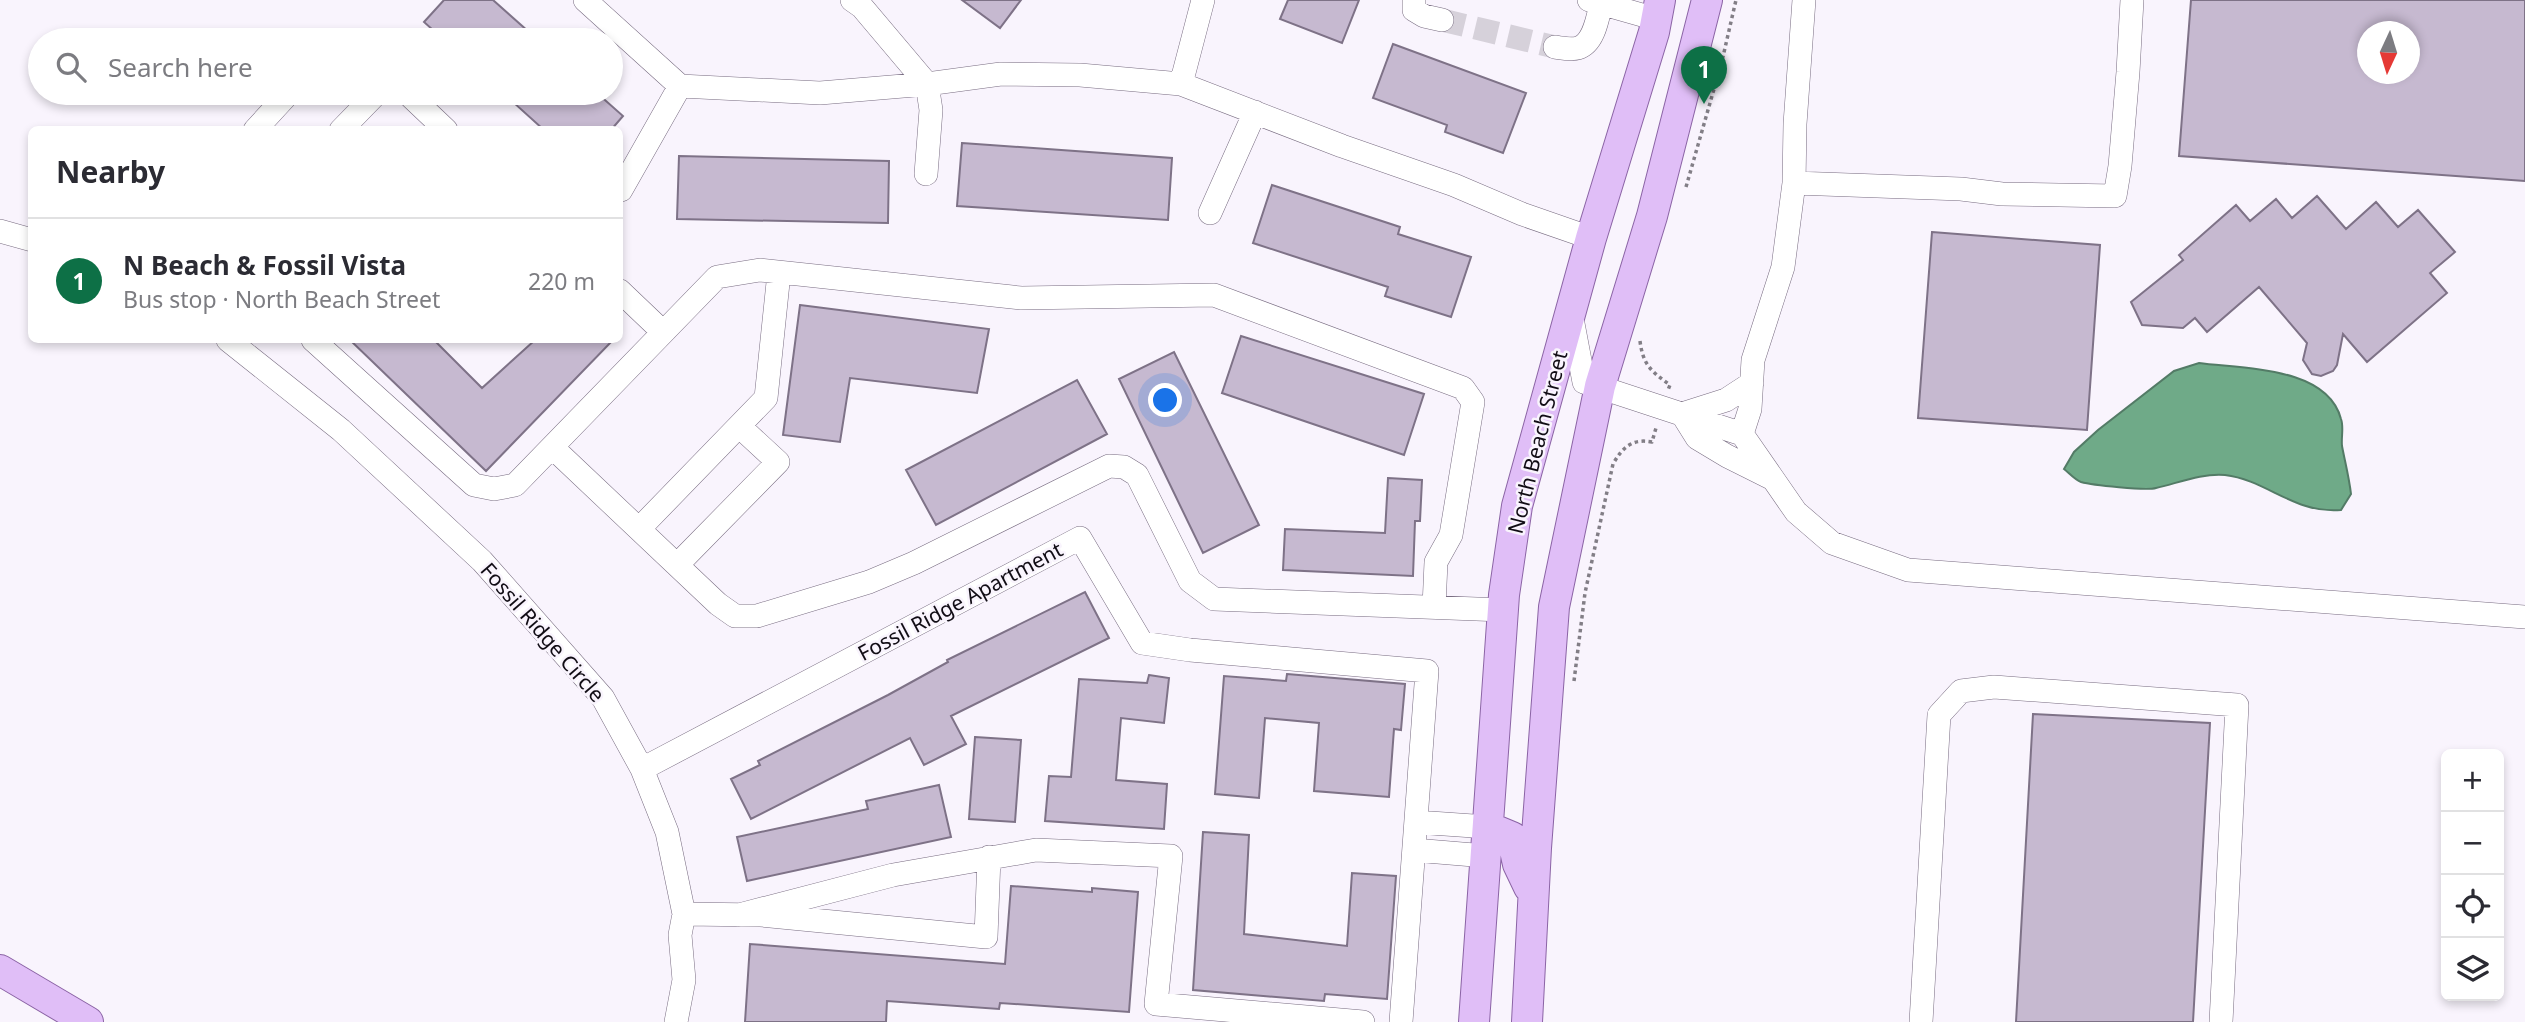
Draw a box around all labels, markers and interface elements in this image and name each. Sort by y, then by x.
north arrow [2357,21,2420,84]
search box [28,28,623,105]
pin: 1 [1681,46,1727,104]
icon: search [52,48,90,86]
text: Search here [108,49,253,85]
text: Nearby [56,151,165,192]
text: N Beach & Fossil Vista [123,247,406,283]
text: 1 [72,265,86,297]
text: 220 m [528,265,595,297]
text: Bus stop · North Beach Street [123,283,440,315]
street label: North Beach Street [1501,347,1573,536]
your location [1148,383,1182,417]
street label: Fossil Ridge Apartment [853,535,1068,667]
street label: Fossil Ridge Circle [475,556,611,708]
map controls [2441,749,2504,1001]
button: + [2441,749,2504,812]
button: − [2441,812,2504,875]
button: locate [2441,875,2504,938]
button: layers [2441,938,2504,1001]

